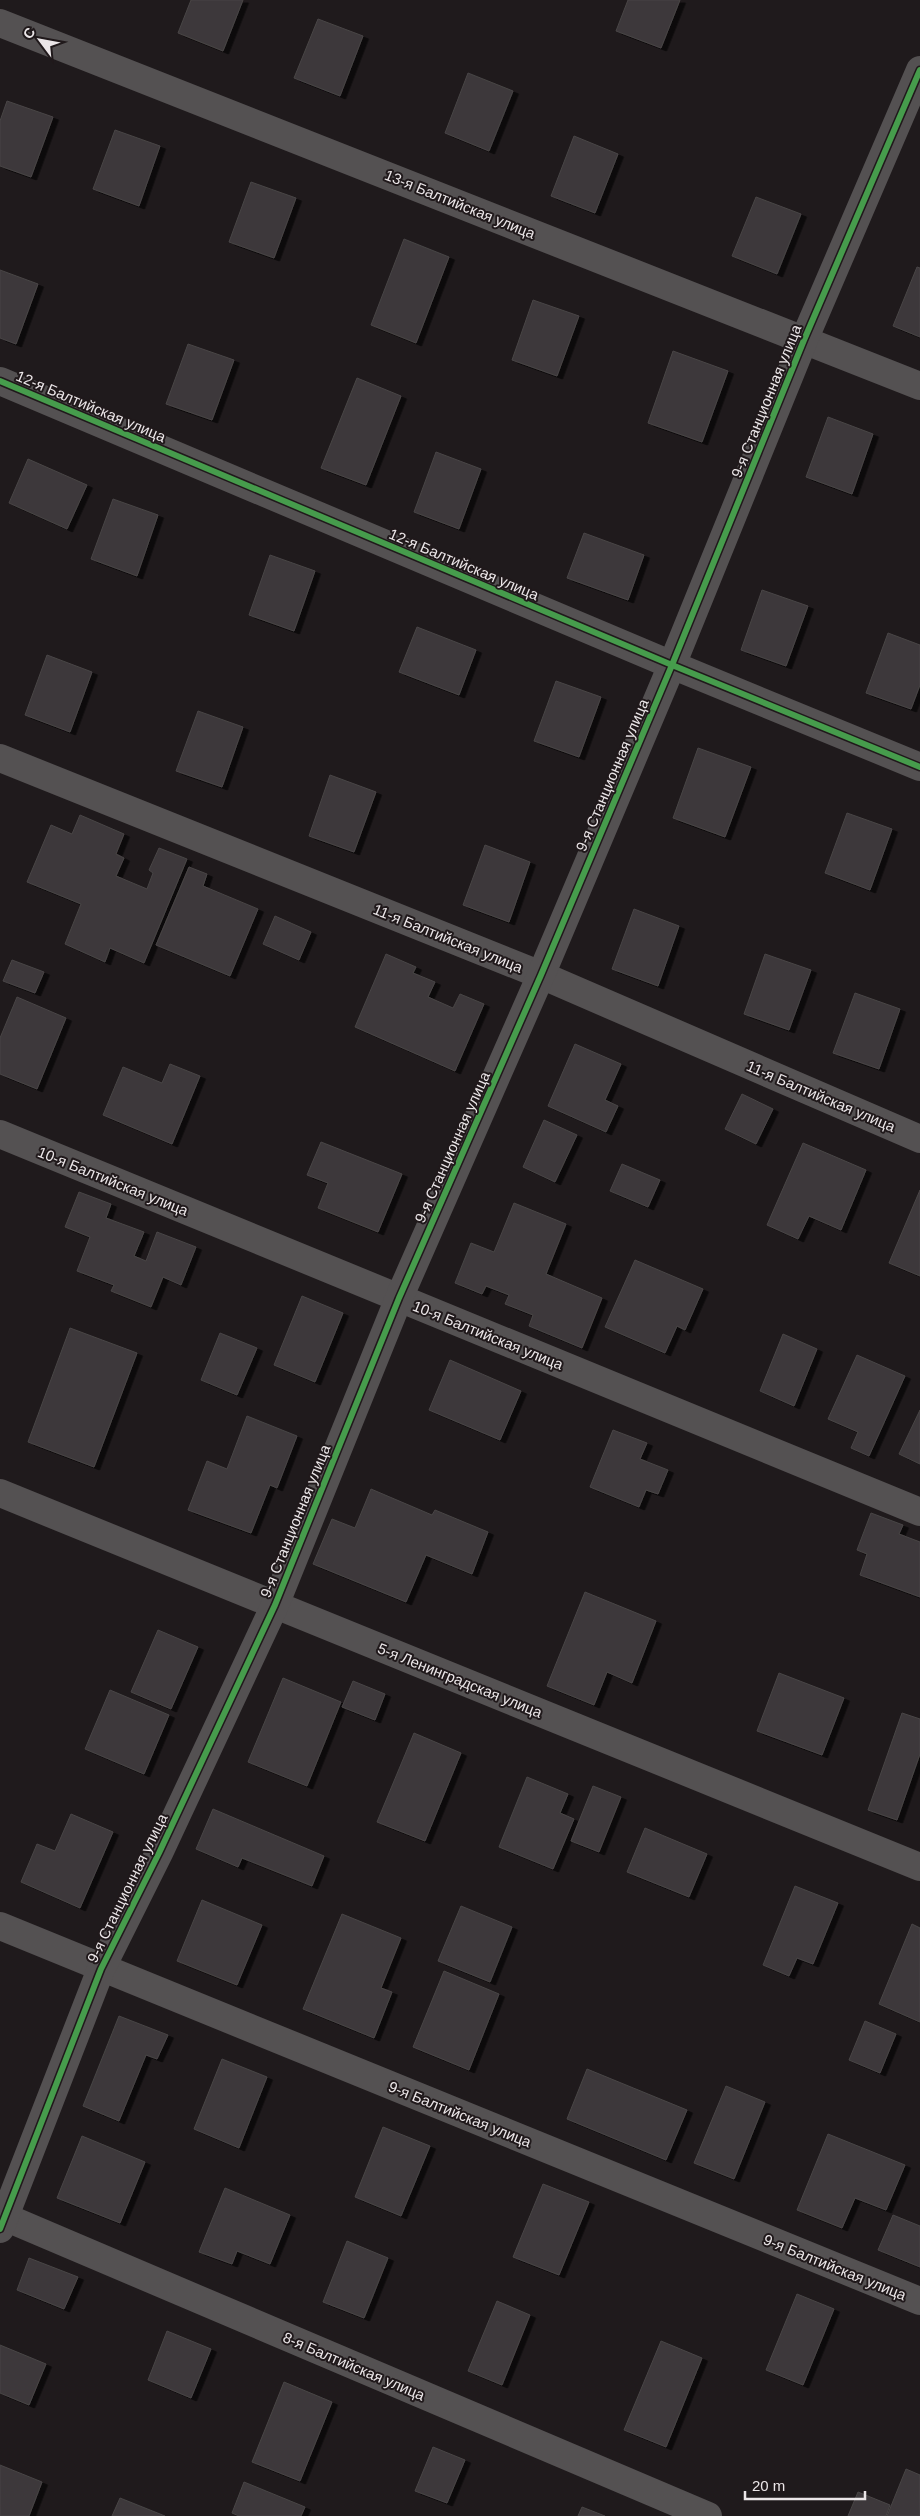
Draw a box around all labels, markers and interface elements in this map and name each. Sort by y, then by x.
north arrow [15,15,65,65]
text: С [20,25,38,42]
street label: 13-я Балтийская улица [382,166,538,242]
street label: 9-я Станционная улица [727,321,805,480]
street label: 12-я Балтийская улица [14,367,169,445]
street label: 12-я Балтийская улица [387,525,542,603]
street label: 9-я Станционная улица [572,696,652,854]
street label: 11-я Балтийская улица [371,900,526,976]
street label: 11-я Балтийская улица [744,1057,898,1135]
street label: 9-я Станционная улица [411,1068,493,1225]
street label: 10-я Балтийская улица [35,1143,191,1219]
street label: 10-я Балтийская улица [410,1297,566,1373]
street label: 9-я Станционная улица [256,1441,334,1600]
street label: 5-я Ленинградская улица [375,1639,545,1721]
street label: 9-я Станционная улица [84,1810,171,1965]
street label: 9-я Балтийская улица [386,2078,534,2151]
street label: 9-я Балтийская улица [761,2231,909,2304]
street label: 8-я Балтийская улица [281,2328,428,2404]
scale bar [745,2468,865,2500]
text: 20 m [752,2477,785,2494]

